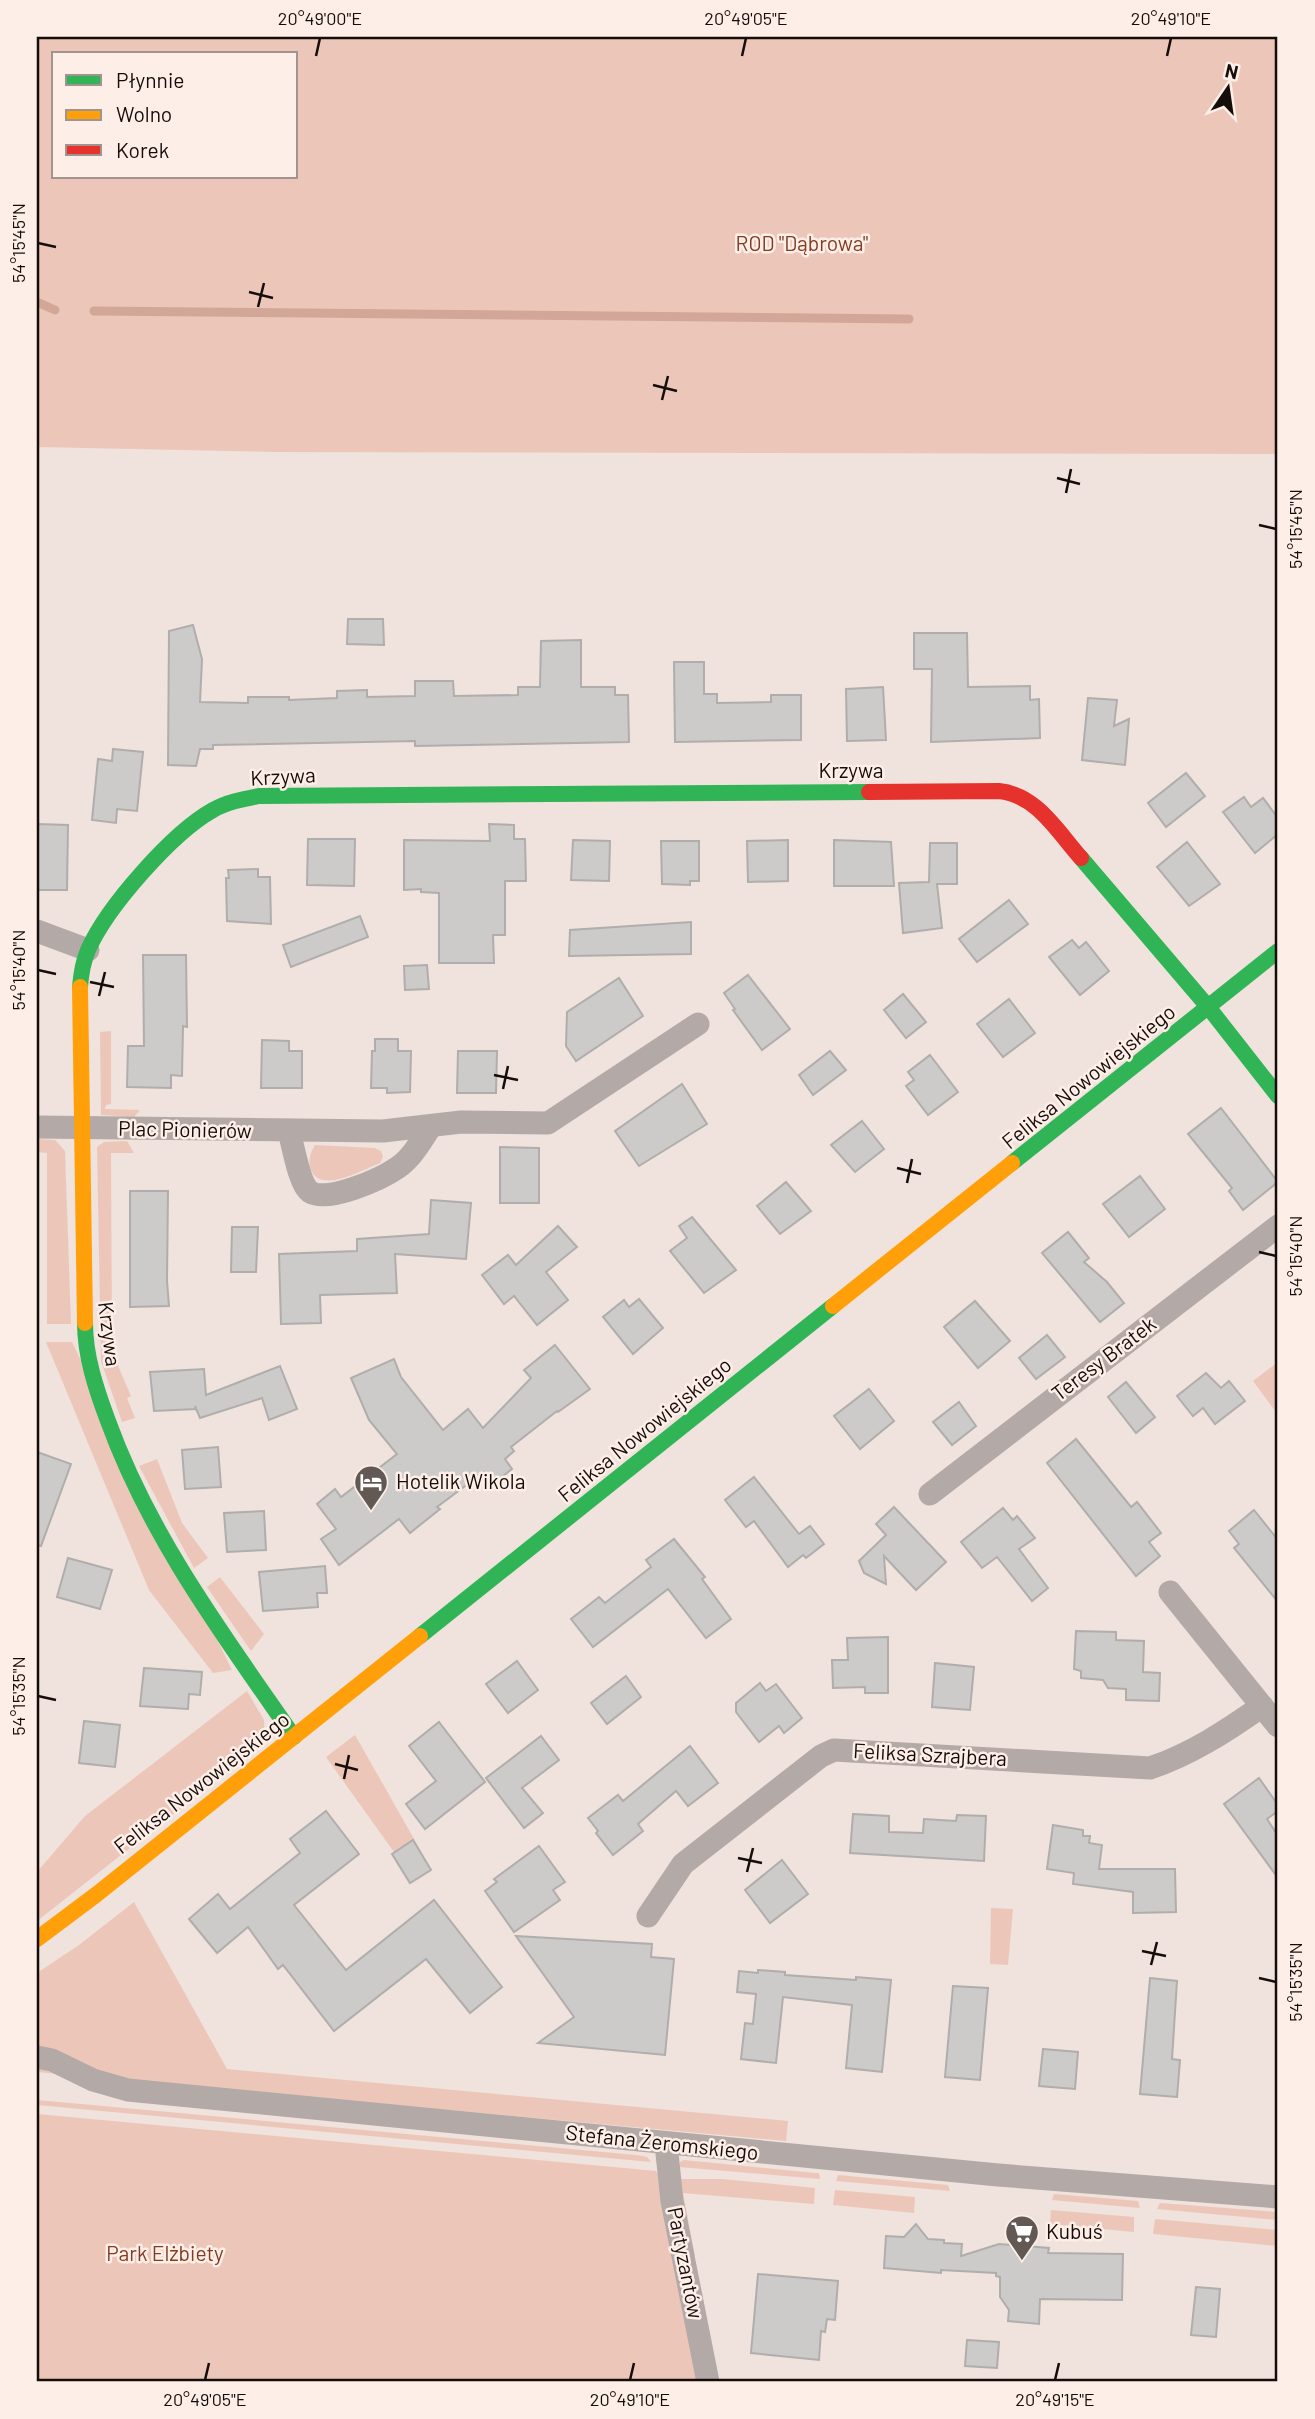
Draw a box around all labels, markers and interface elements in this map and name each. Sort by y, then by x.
text: 20°49'00"E [278,7,362,29]
text: 20°49'05"E [704,7,788,29]
text: 20°49'10"E [1131,7,1211,29]
legend [52,52,298,178]
north arrow [1192,52,1262,122]
text: N [1223,58,1241,84]
text: Płynnie [116,67,184,92]
text: Wolno [116,101,172,126]
text: Korek [116,137,169,162]
text: 54°15'45"N [7,203,29,283]
park label: ROD "Dąbrowa" [736,230,868,255]
text: 54°15'45"N [1284,489,1306,569]
street label: Krzywa [818,757,884,782]
street label: Krzywa [250,761,316,790]
text: 54°15'40"N [7,930,29,1010]
street label: Feliksa Nowowiejskiego [996,998,1180,1153]
street label: Plac Pionierów [118,1115,252,1142]
text: 54°15'40"N [1284,1216,1306,1296]
street label: Krzywa [94,1300,127,1368]
street label: Teresy Bratek [1046,1311,1160,1405]
street label: Feliksa Nowowiejskiego [552,1351,736,1506]
hotel icon: Hotelik Wikola [352,1463,390,1512]
place label: Hotelik Wikola [396,1468,525,1493]
text: 54°15'35"N [7,1656,29,1736]
street label: Feliksa Nowowiejskiego [108,1706,294,1858]
street label: Feliksa Szrajbera [853,1737,1008,1770]
text: 54°15'35"N [1284,1942,1306,2022]
street label: Stefana Żeromskiego [565,2119,760,2164]
street label: Partyzantów [663,2205,710,2321]
supermarket icon: Kubuś [1003,2213,1041,2262]
place label: Kubuś [1046,2218,1103,2243]
park label: Park Elżbiety [106,2240,224,2265]
text: 20°49'05"E [163,2388,247,2410]
text: 20°49'10"E [590,2388,670,2410]
text: 20°49'15"E [1015,2388,1095,2410]

